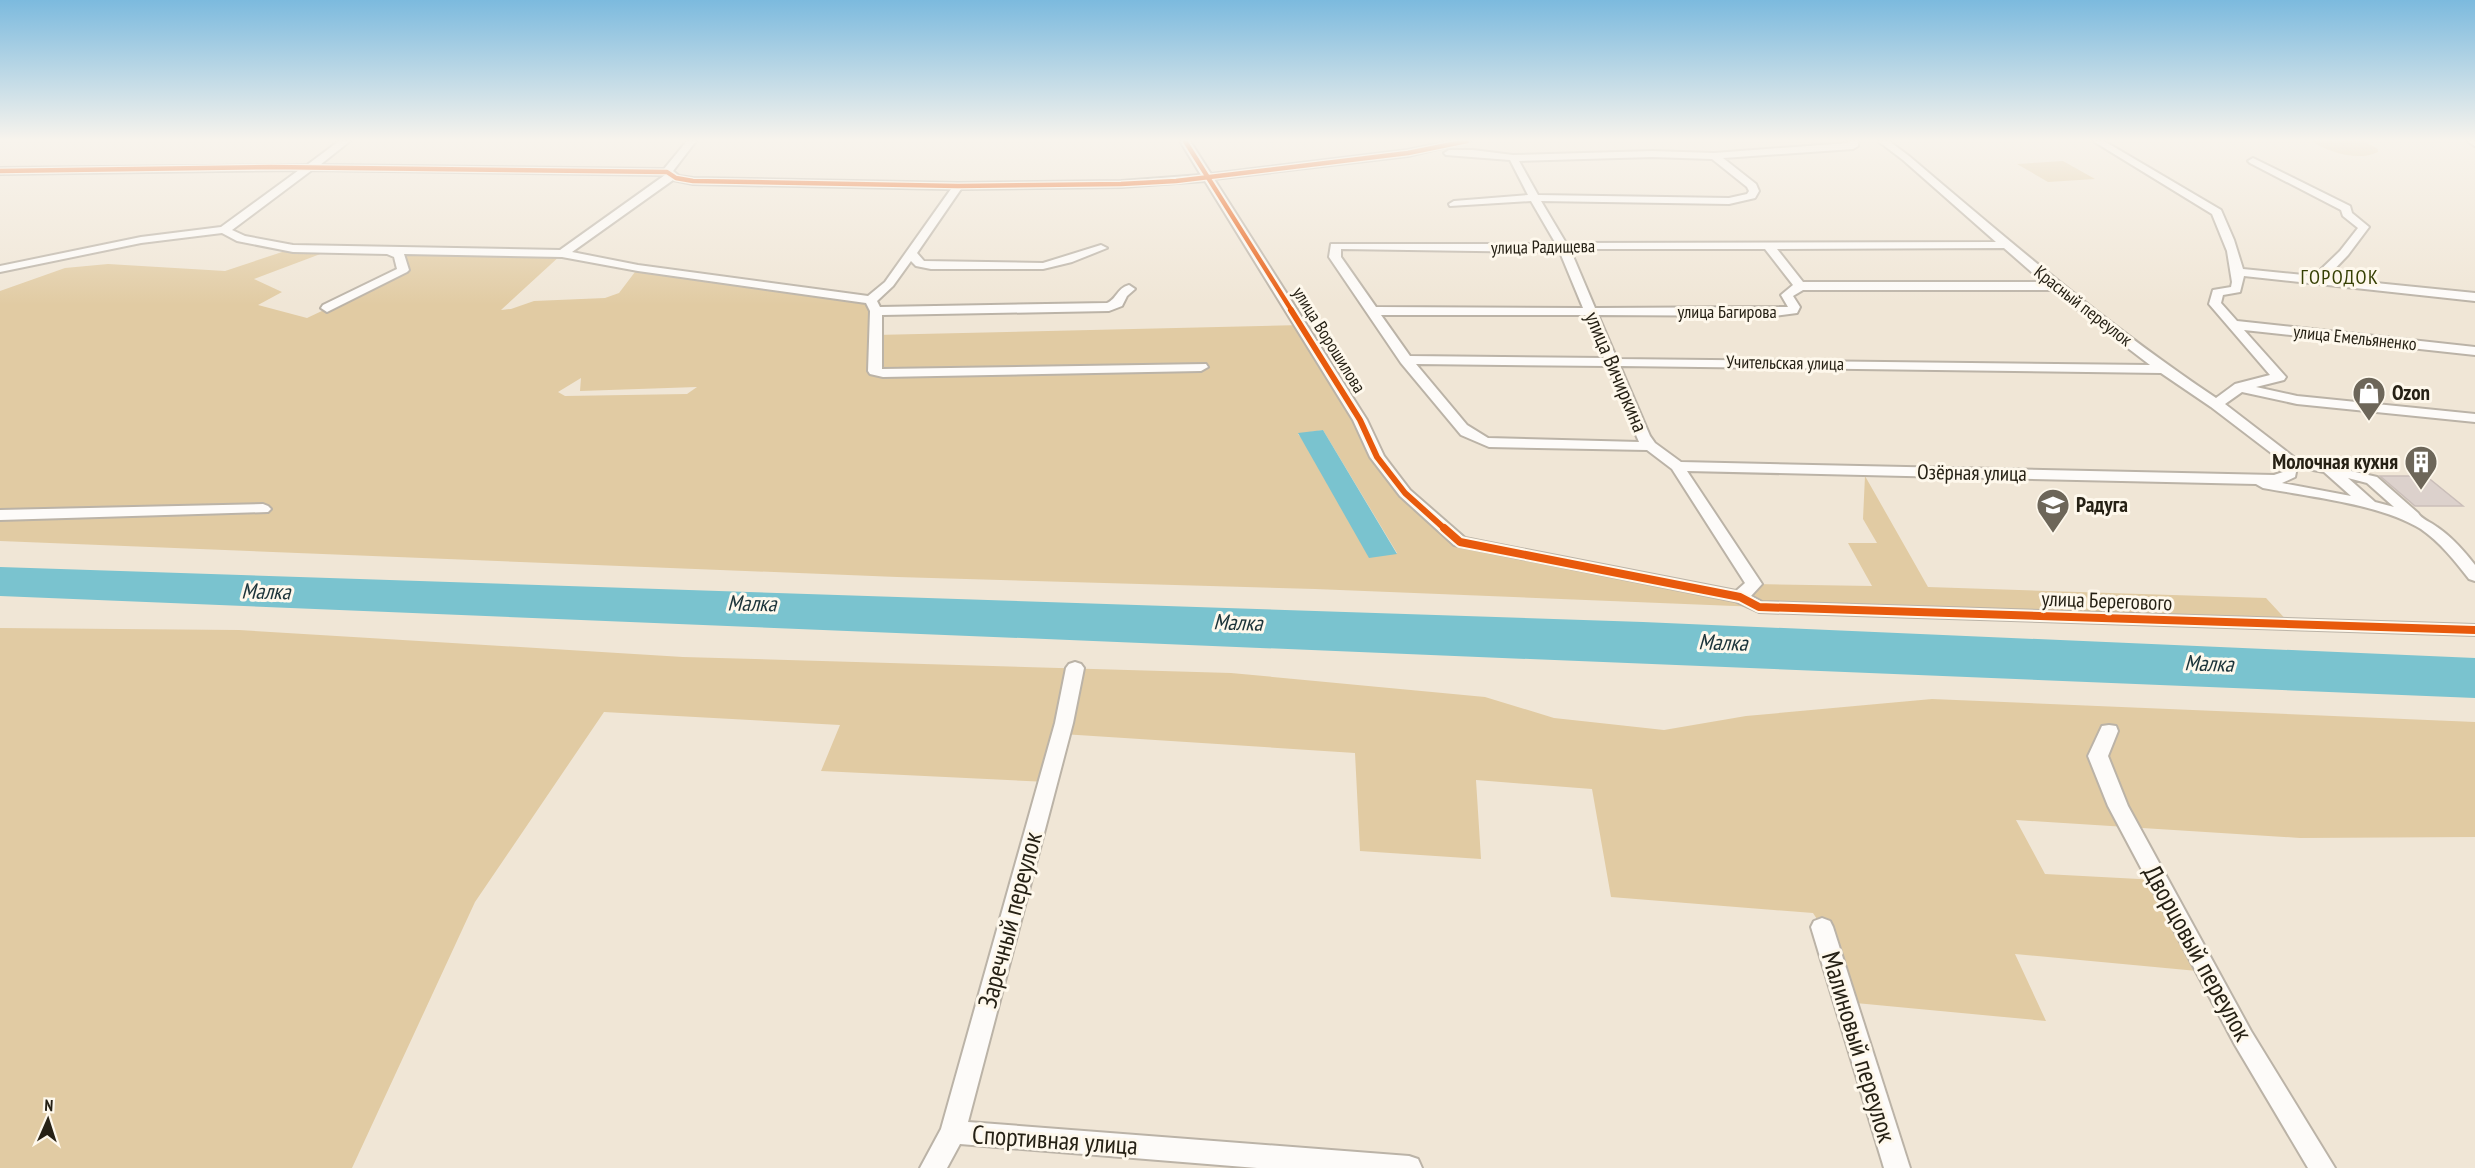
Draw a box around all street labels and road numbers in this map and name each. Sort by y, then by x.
street label: улица Радищева [1491,234,1595,259]
street label: Красный переулок [2030,260,2137,351]
street label: улица Ворошилова [1288,282,1371,397]
street label: улица Багирова [1677,300,1777,323]
street label: улица Вичиркина [1579,308,1654,436]
street label: улица Емельяненко [2292,320,2418,355]
street label: Учительская улица [1726,350,1844,375]
street label: Озёрная улица [1917,458,2027,487]
street label: улица Берегового [2041,585,2173,616]
street label: Заречный переулок [970,828,1049,1012]
street label: Дворцовый переулок [2136,859,2260,1047]
street label: Малиновый переулок [1815,947,1904,1146]
street label: Спортивная улица [971,1117,1139,1162]

